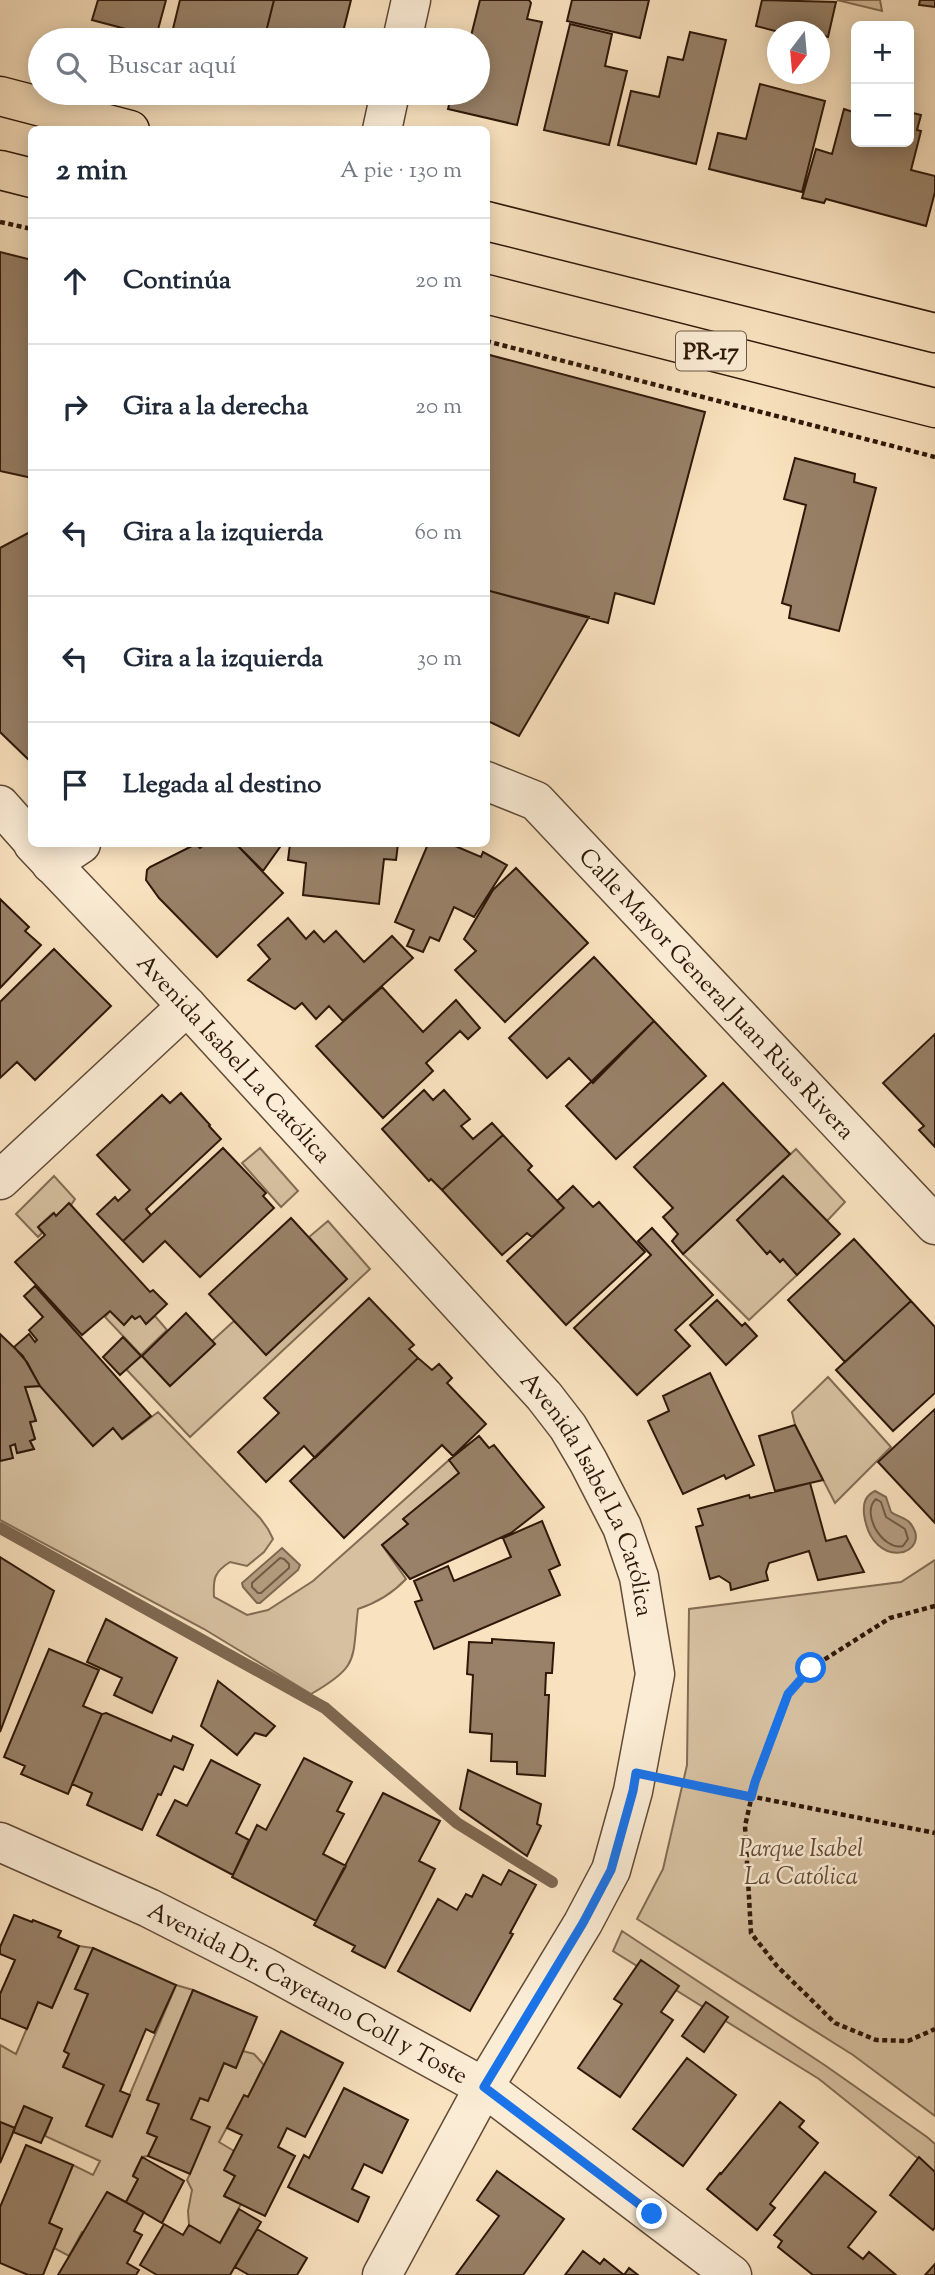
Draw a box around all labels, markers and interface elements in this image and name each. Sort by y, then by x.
north arrow [767,21,830,84]
map controls [851,21,914,147]
button: + [851,21,914,84]
search box [28,28,490,105]
icon: search [52,48,90,86]
text: Buscar aquí [108,48,237,85]
button: − [851,84,914,147]
text: 2 min [56,150,128,193]
text: A pie · 130 m [340,155,462,188]
icon: ahead [56,262,94,300]
text: Continúa [123,263,231,300]
text: 20 m [415,265,462,298]
road number: PR-17 [676,332,746,370]
icon: right [56,388,94,426]
text: Gira a la derecha [123,389,308,426]
text: 20 m [415,391,462,424]
icon: left [56,514,94,552]
text: Gira a la izquierda [123,515,323,552]
text: 60 m [414,517,462,550]
icon: left [56,640,94,678]
text: Gira a la izquierda [123,641,323,678]
text: 30 m [417,643,462,676]
icon: arrive [56,766,94,804]
text: Llegada al destino [123,767,321,804]
street label: Calle Mayor General Juan Rius Rivera [570,841,861,1148]
street label: Avenida Isabel La Católica [128,948,338,1172]
street label: Avenida Isabel La Católica [511,1365,660,1619]
route start [795,1652,826,1683]
park label: Parque Isabel La Católica [739,1833,863,1895]
street label: Avenida Dr. Cayetano Coll y Toste [141,1895,473,2094]
route end [636,2198,667,2229]

